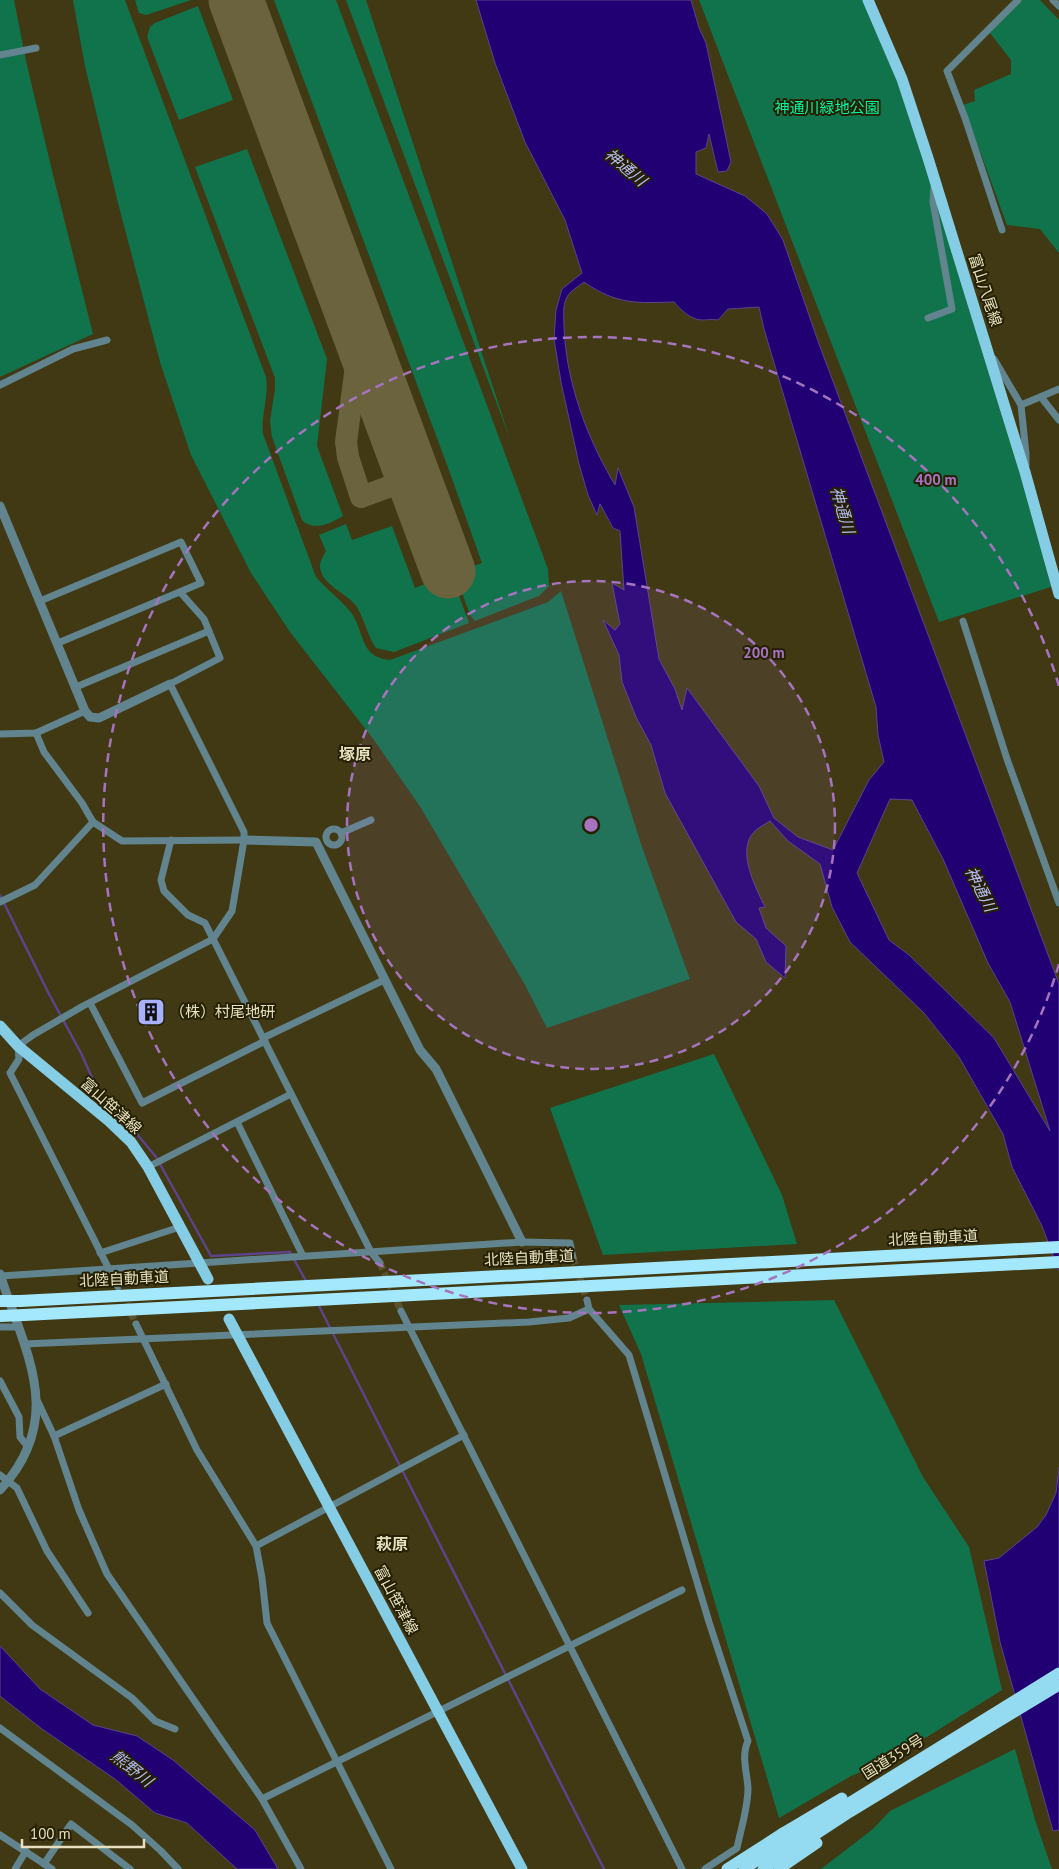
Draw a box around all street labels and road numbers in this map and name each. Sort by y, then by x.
street label: 富山八尾線 [965,251,1006,328]
street label: 富山笹津線 [77,1073,146,1138]
street label: 北陸自動車道 [888,1226,978,1249]
street label: 北陸自動車道 [484,1246,574,1269]
street label: 北陸自動車道 [79,1267,169,1290]
street label: 富山笹津線 [370,1562,422,1637]
street label: 国道359号 [858,1730,927,1783]

